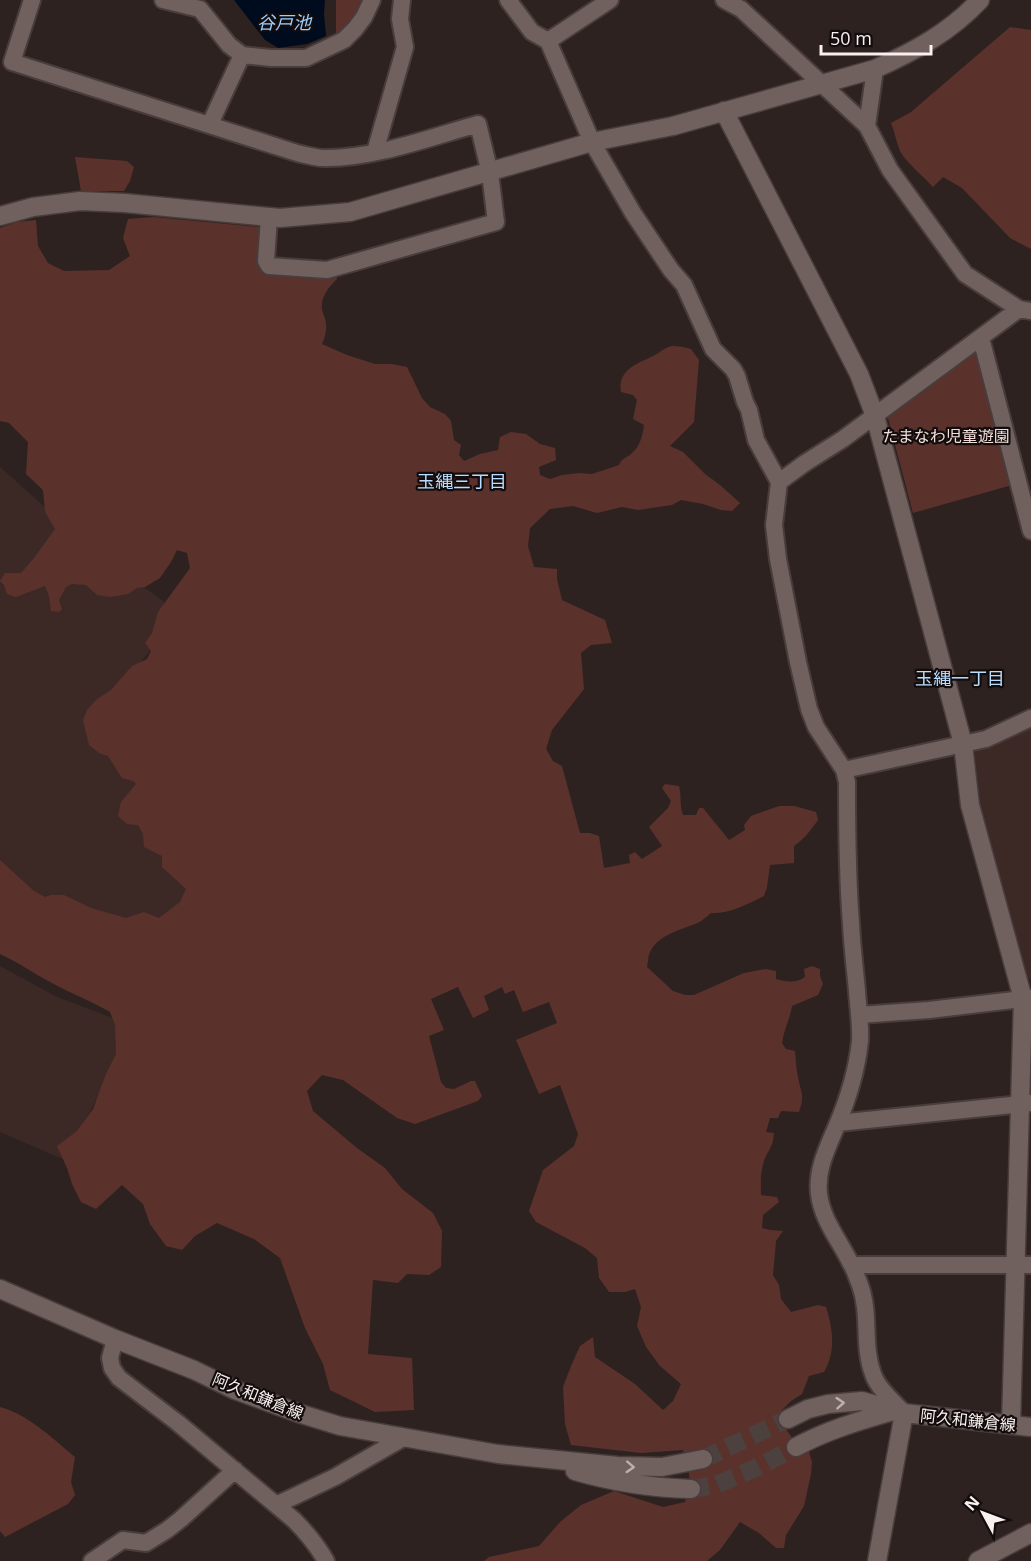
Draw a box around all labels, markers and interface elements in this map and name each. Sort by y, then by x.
water label: 谷戸池 [257,10,313,34]
scale bar [821,18,930,56]
text: 50 m [830,26,872,50]
park label: たまなわ児童遊園 [882,425,1010,447]
district label: 玉縄三丁目 [417,469,507,493]
district label: 玉縄一丁目 [915,666,1005,690]
street label: 阿久和鎌倉線 [209,1368,307,1424]
one-way arrow [835,1397,844,1410]
street label: 阿久和鎌倉線 [919,1404,1017,1436]
one-way arrow [625,1460,634,1473]
north arrow [953,1483,1013,1543]
text: N [959,1491,984,1515]

